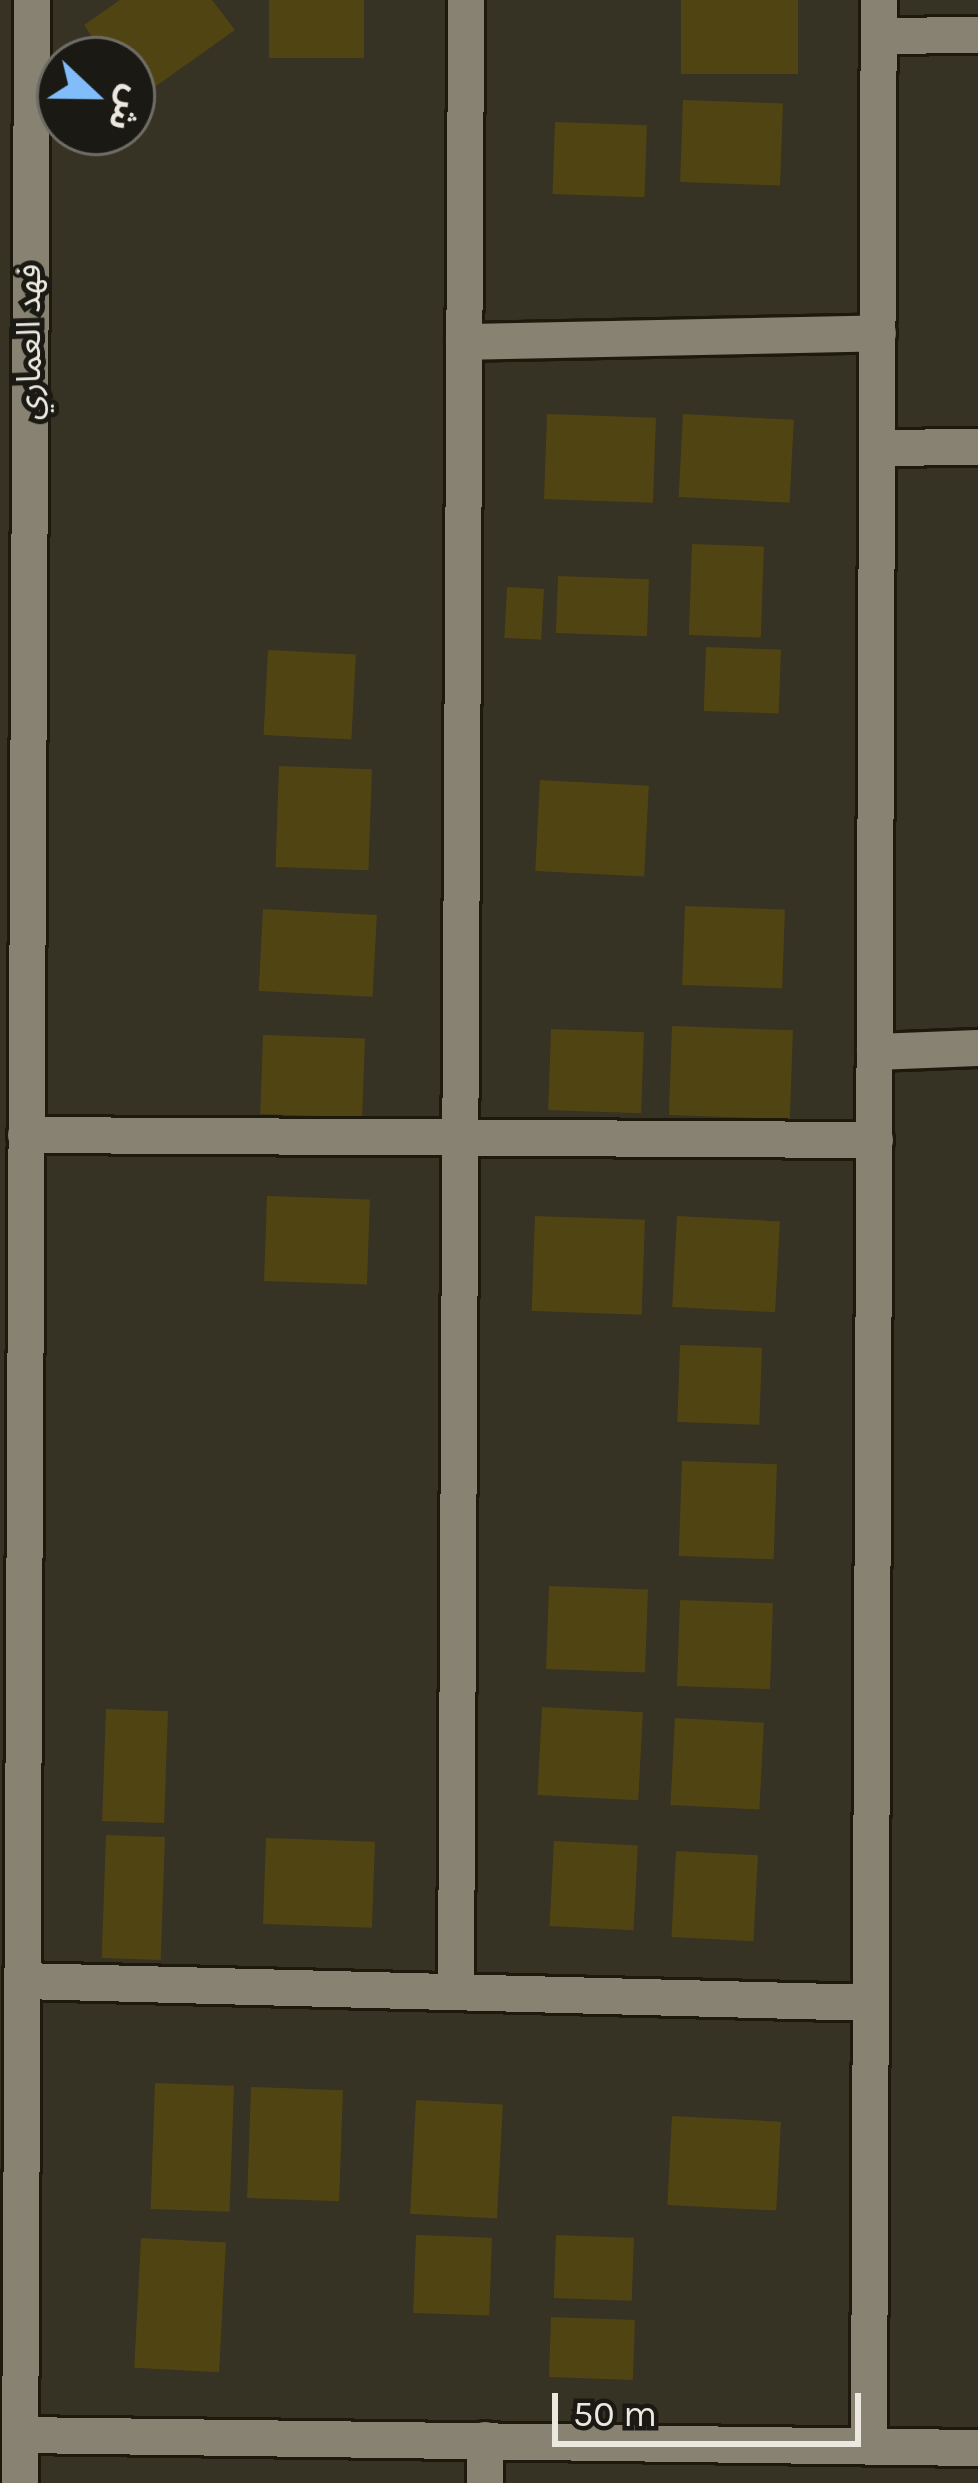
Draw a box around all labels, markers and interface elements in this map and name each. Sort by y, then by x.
north arrow [36,36,156,156]
text: ش [101,80,153,136]
street label: فهد العماري [10,264,50,420]
scale bar [558,2369,867,2443]
text: 50 m [573,2393,657,2435]

